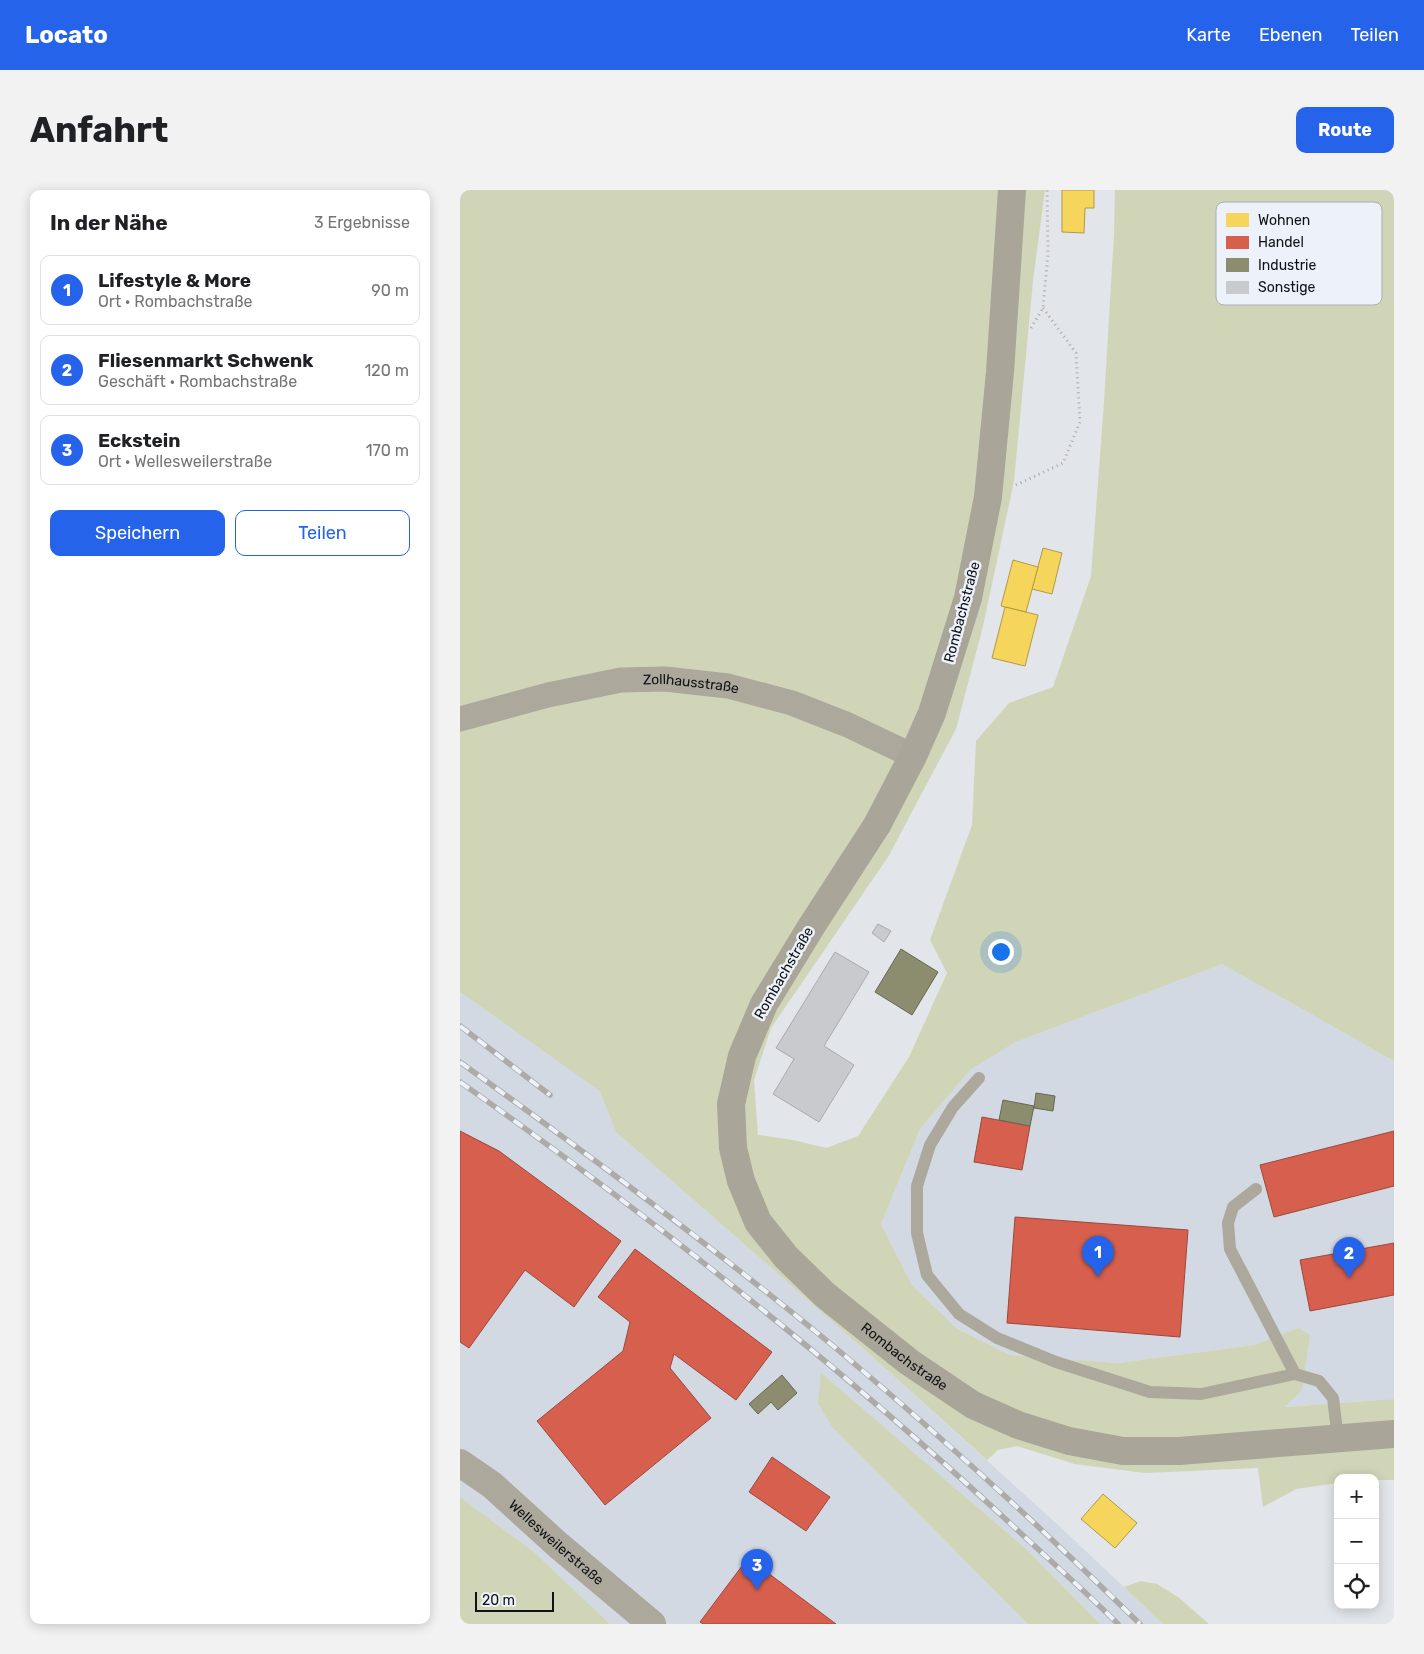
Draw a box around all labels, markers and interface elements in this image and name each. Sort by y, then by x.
text: Locato [25,21,108,49]
text: Karte [1186,24,1231,46]
text: Ebenen [1259,24,1323,46]
text: Teilen [1351,24,1399,46]
button: Route [1296,107,1394,153]
text: Anfahrt [30,109,168,151]
legend [1216,202,1382,305]
text: In der Nähe [50,210,168,235]
text: Wohnen [1258,212,1310,229]
text: 3 Ergebnisse [314,213,410,232]
text: Handel [1258,234,1304,251]
text: Industrie [1258,257,1316,274]
text: Lifestyle & More [98,269,251,292]
text: Sonstige [1258,279,1316,296]
text: 1 [63,281,71,300]
text: 90 m [371,281,409,300]
text: Ort · Rombachstraße [98,292,253,311]
text: Fliesenmarkt Schwenk [98,349,313,372]
text: 2 [62,361,72,380]
text: 120 m [364,361,409,380]
text: Geschäft · Rombachstraße [98,372,297,391]
text: Eckstein [98,429,180,452]
text: 3 [62,441,72,460]
text: 170 m [366,441,409,460]
text: Ort · Wellesweilerstraße [98,452,272,471]
button: Speichern [50,510,225,556]
button: Teilen [235,510,410,556]
street label: Rombachstraße [940,560,984,664]
street label: Zollhausstraße [643,670,741,697]
street label: Rombachstraße [751,924,817,1022]
your location [988,939,1014,965]
pin: 1 [1082,1236,1114,1277]
pin: 2 [1333,1237,1365,1278]
street label: Rombachstraße [858,1319,951,1394]
map controls [1334,1474,1379,1609]
button: + [1334,1474,1379,1519]
street label: Wellesweilerstraße [505,1496,608,1589]
button: − [1334,1519,1379,1564]
pin: 3 [741,1549,773,1590]
button: locate [1334,1564,1379,1609]
scale bar [475,1589,554,1612]
text: 20 m [482,1592,515,1609]

